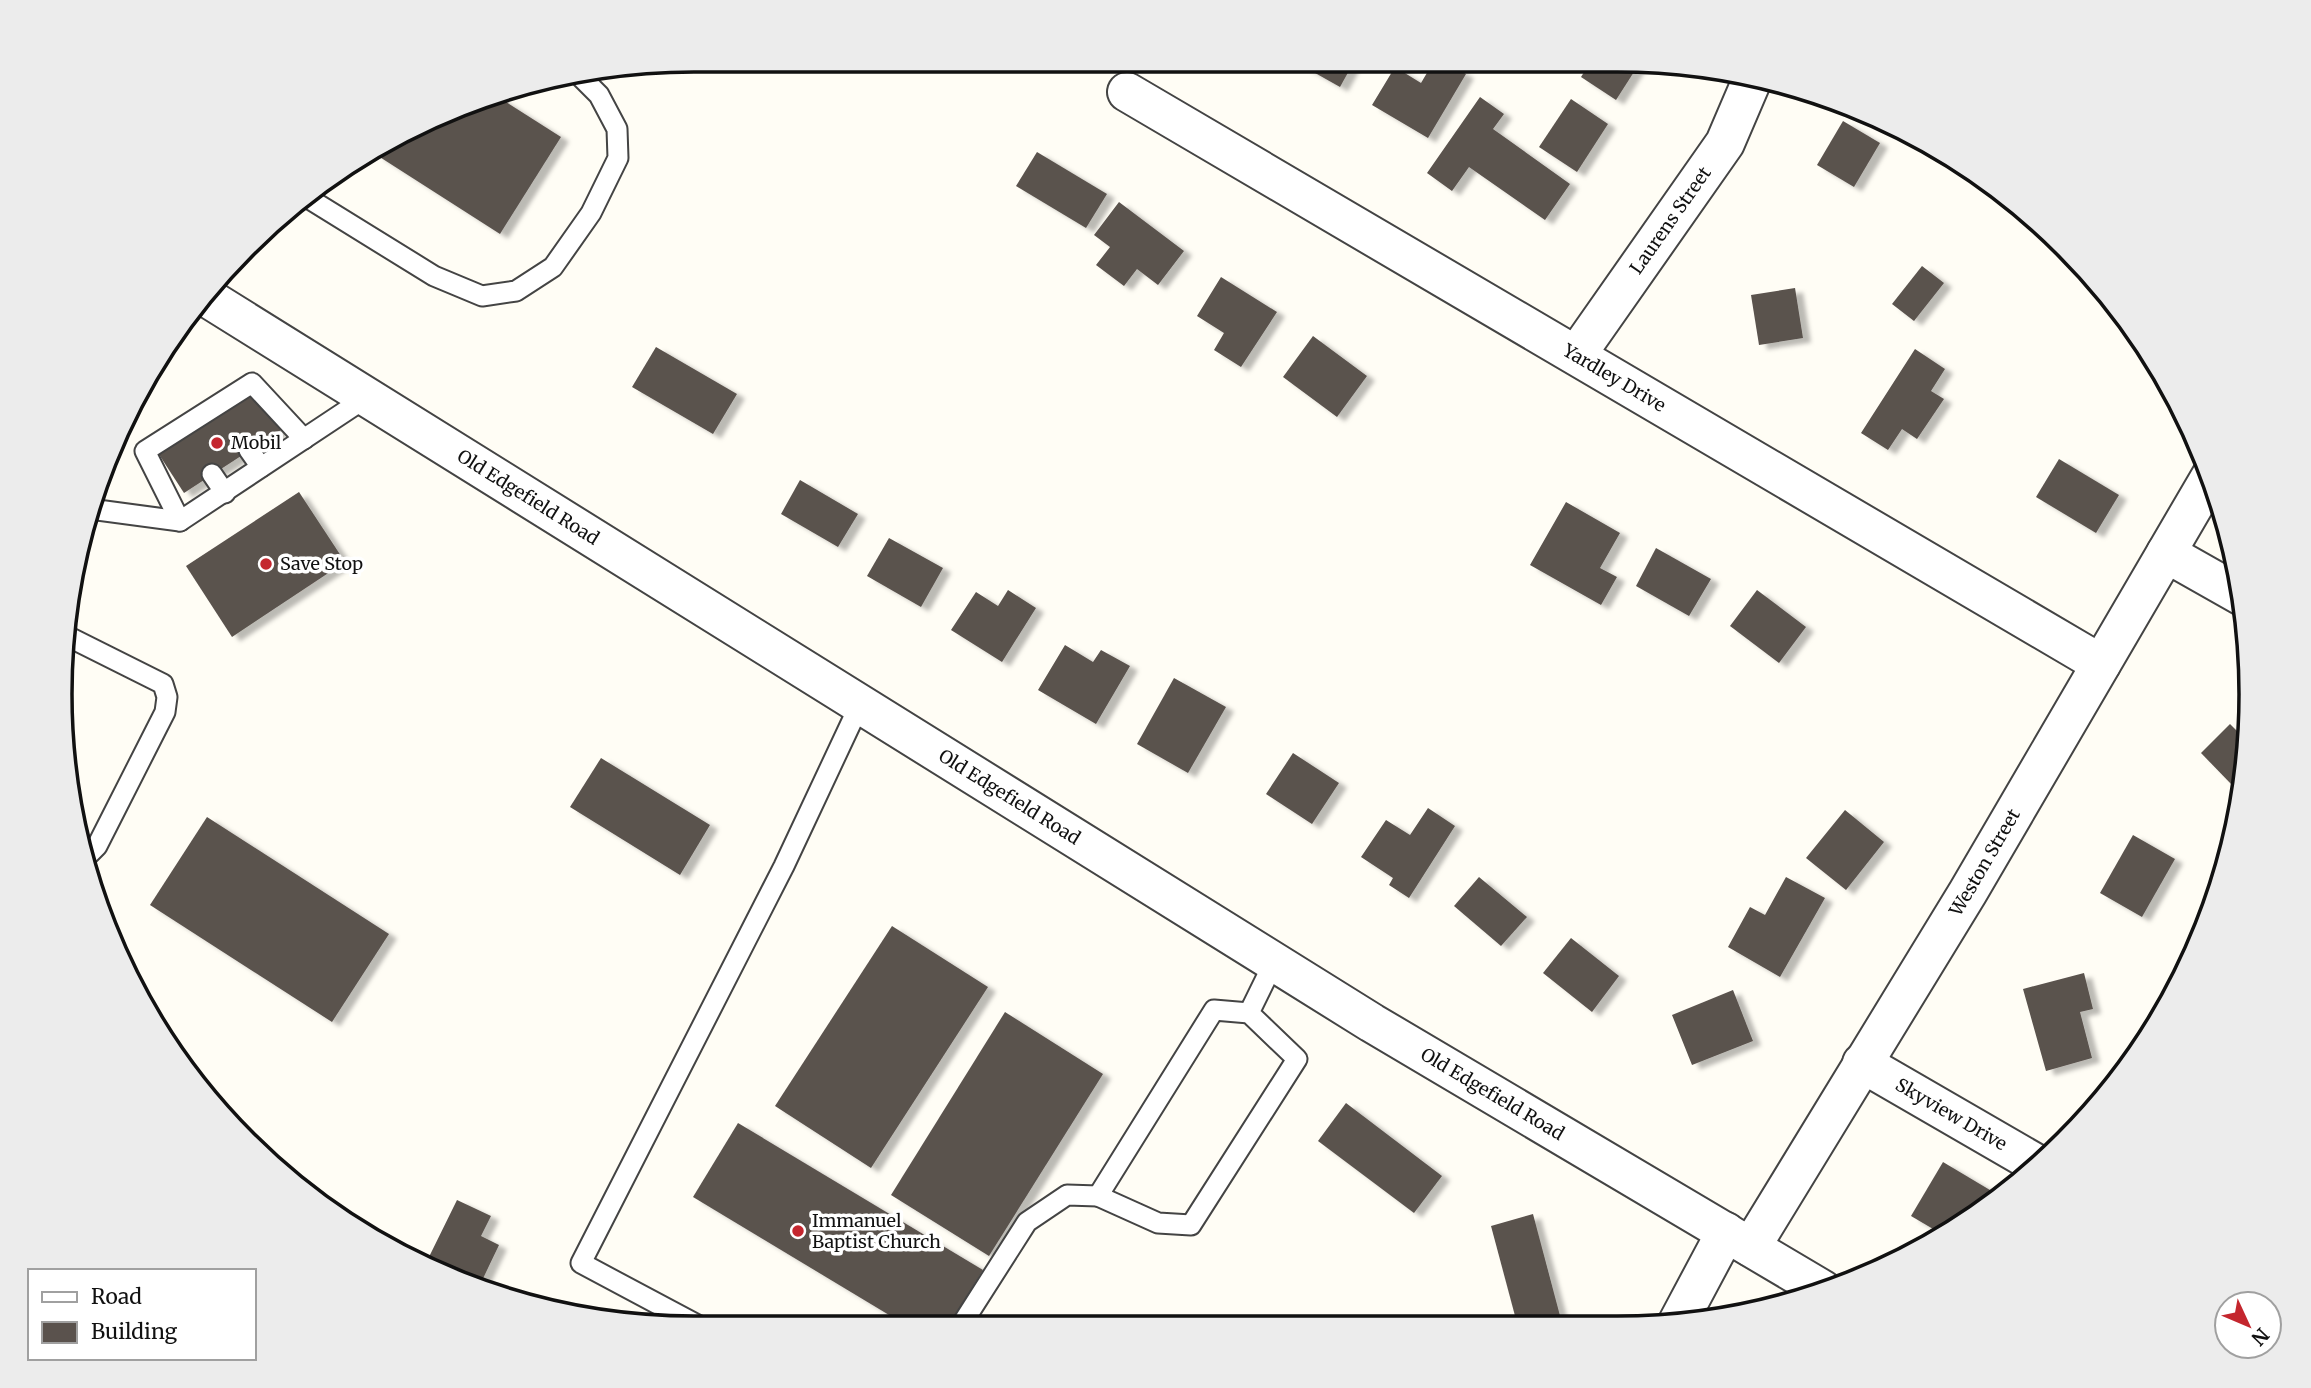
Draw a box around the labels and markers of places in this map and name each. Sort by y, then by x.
place label: Mobil [231,431,282,454]
marker: Mobil [209,435,225,451]
place label: Save Stop [280,552,363,575]
marker: Save Stop [258,556,274,572]
place label: Immanuel Baptist Church [812,1209,941,1253]
marker: Immanuel Baptist Church [790,1223,806,1239]

